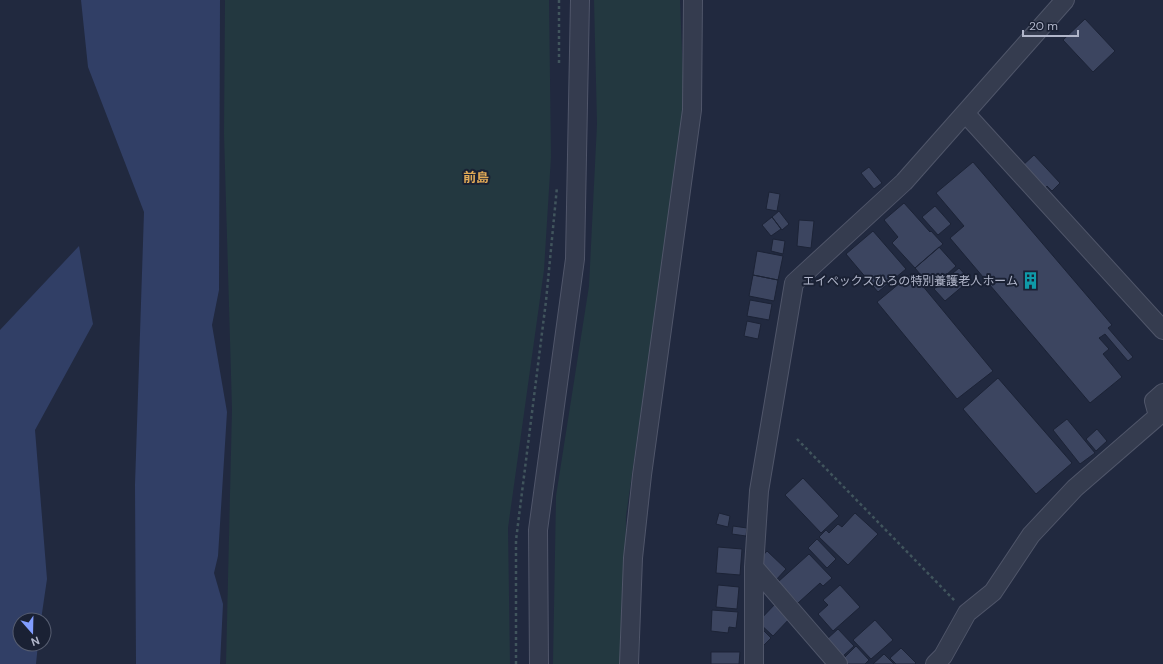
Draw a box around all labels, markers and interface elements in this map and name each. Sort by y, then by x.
scale bar [1023,12,1078,38]
text: 20 m [1029,18,1058,34]
district label: 前島 [463,169,489,186]
building icon: エイぺックスひろの特別養護老人ホーム [1021,271,1041,291]
place label: エイぺックスひろの特別養護老人ホーム [803,273,1018,289]
north arrow [12,612,52,652]
text: N [29,633,42,649]

